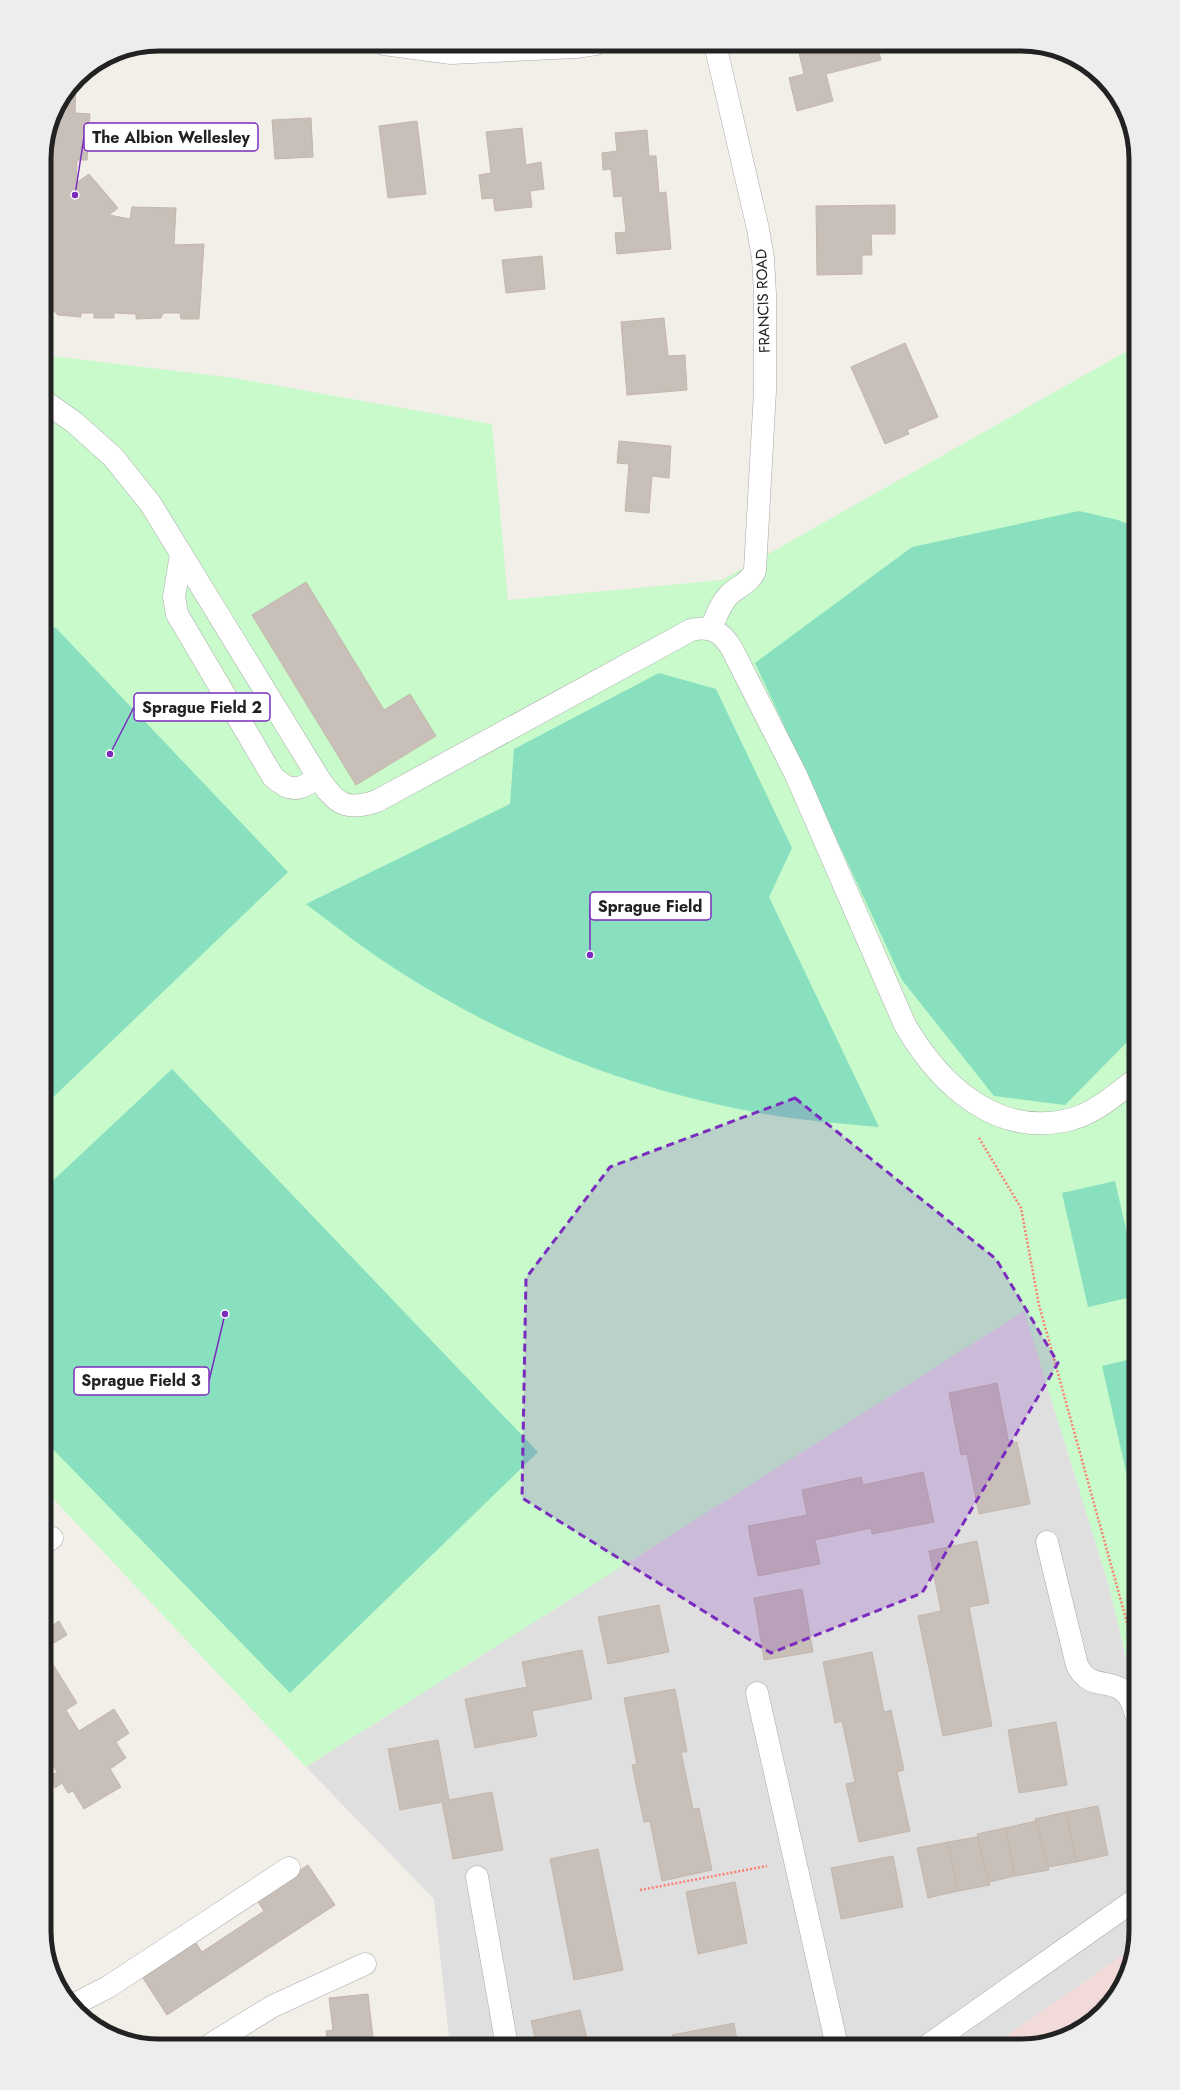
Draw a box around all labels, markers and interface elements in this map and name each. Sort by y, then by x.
callout: The Albion Wellesley [84,123,258,151]
text: The Albion Wellesley [92,126,250,149]
street label: FRANCIS ROAD [750,249,776,353]
callout: Sprague Field 2 [134,693,270,721]
text: Sprague Field 2 [142,696,262,719]
callout: Sprague Field [590,892,711,920]
text: Sprague Field [598,895,702,918]
callout: Sprague Field 3 [74,1367,209,1395]
text: Sprague Field 3 [81,1369,201,1392]

